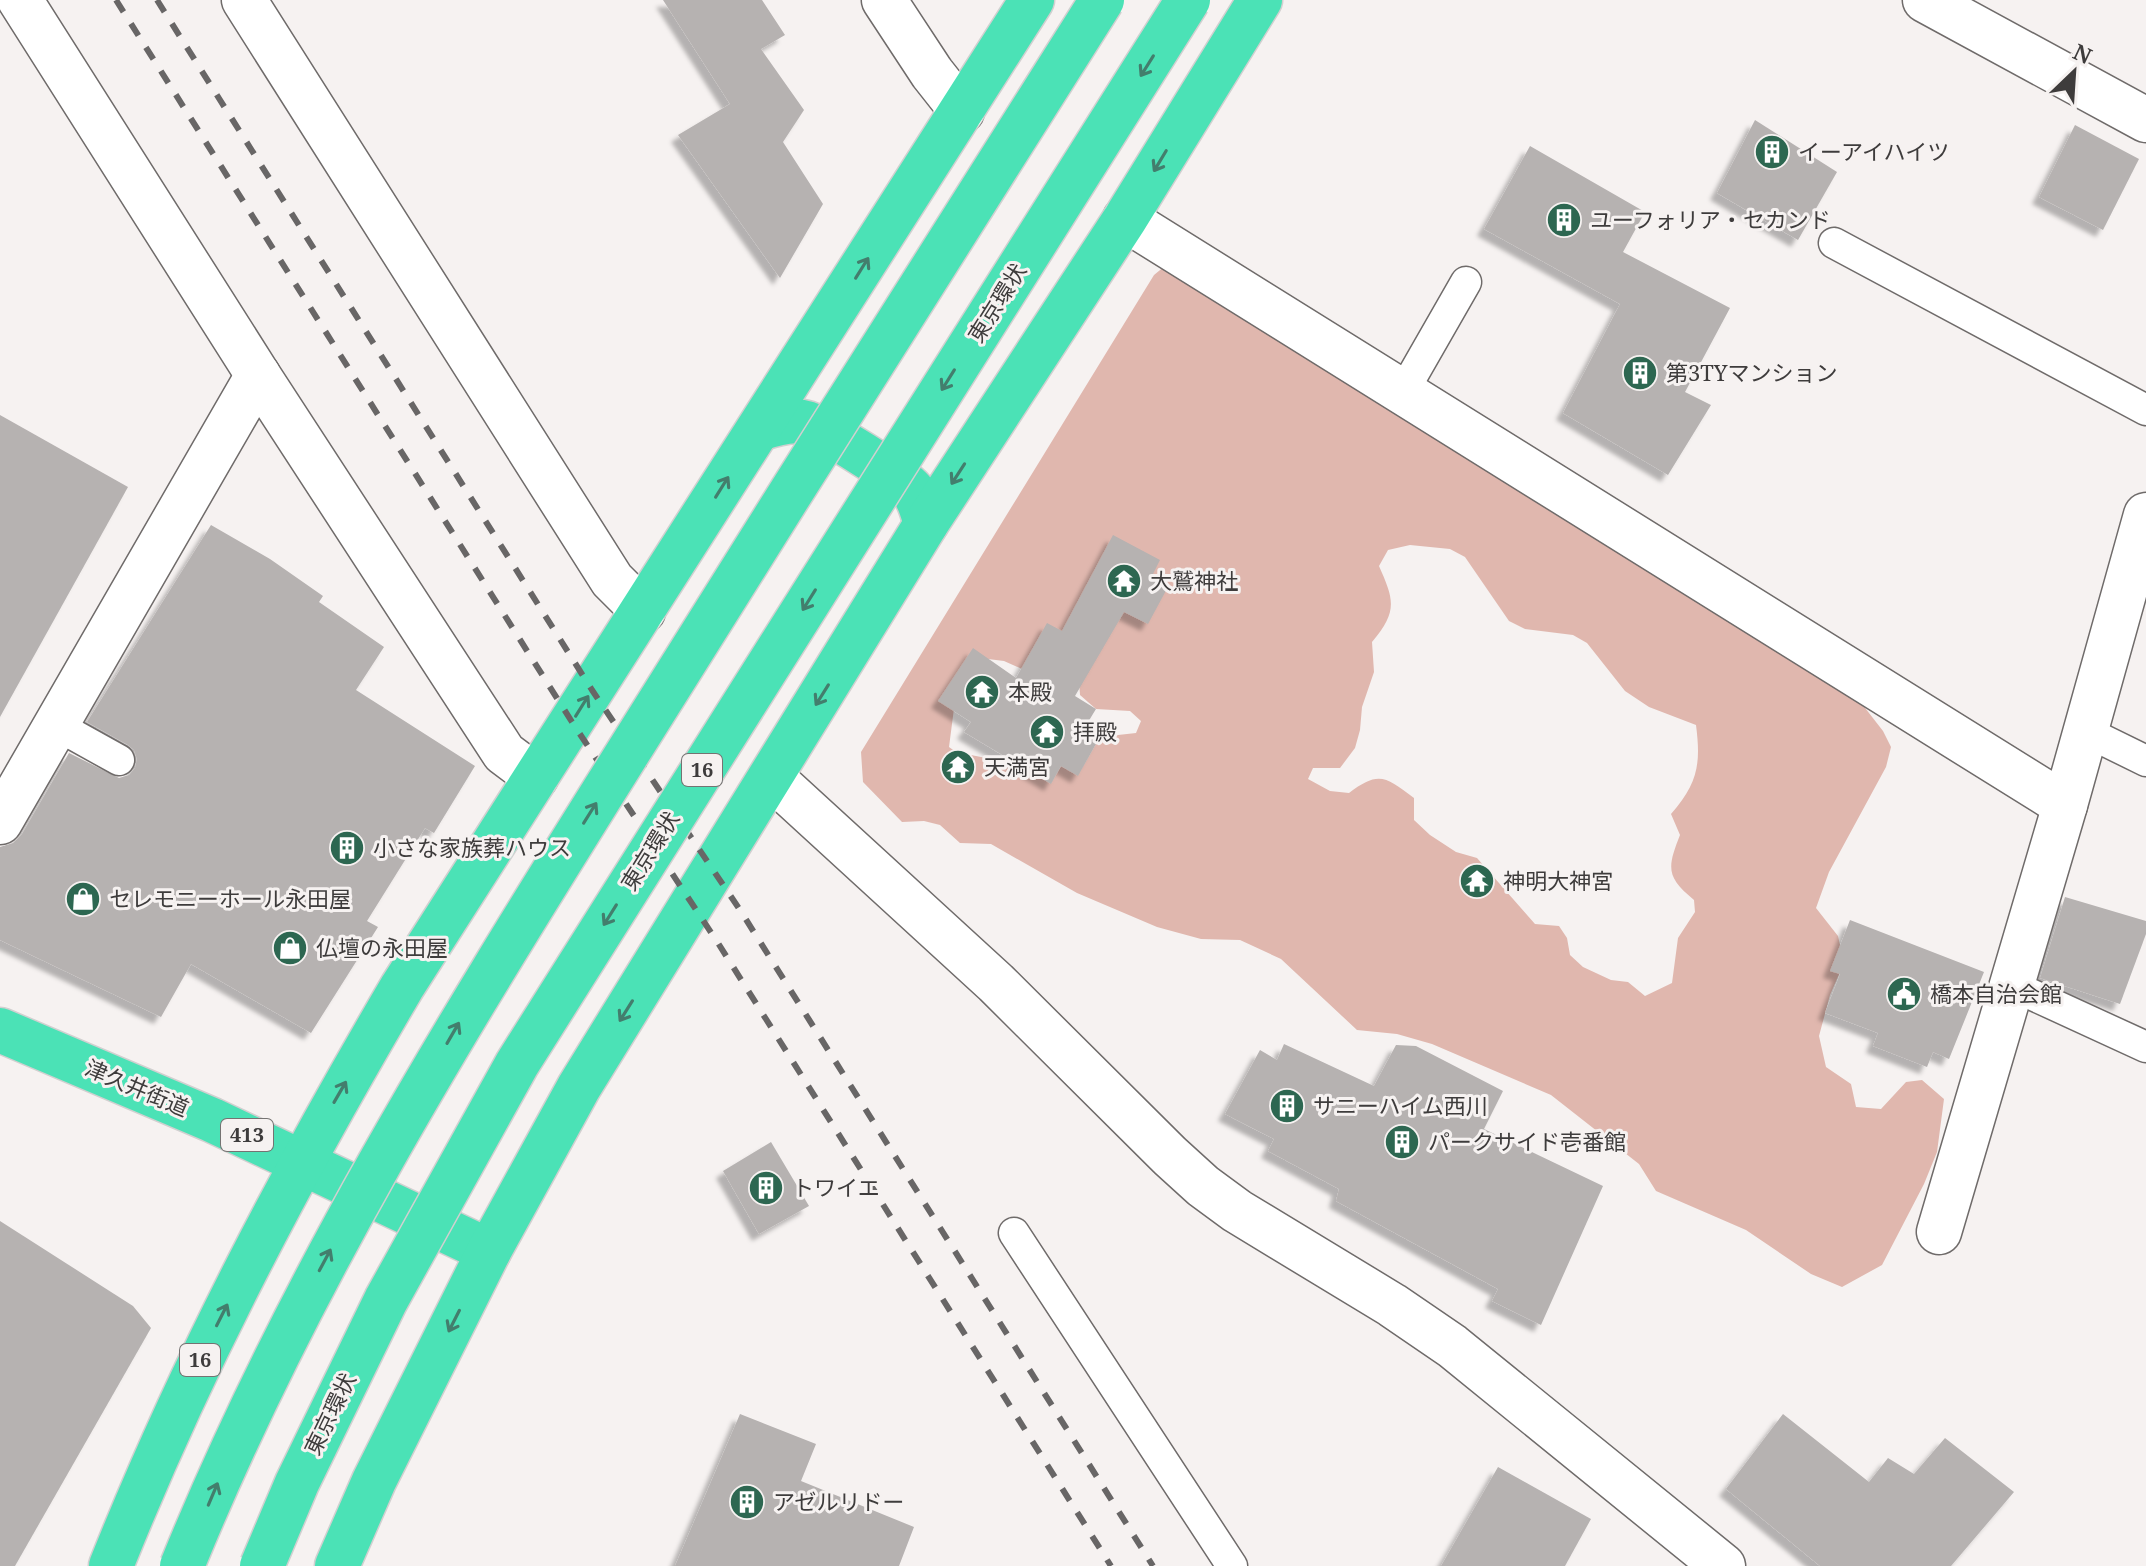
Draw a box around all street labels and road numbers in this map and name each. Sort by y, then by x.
street label: 東京環状 [960,257,1032,348]
road number: 16 [682,754,722,786]
street label: 東京環状 [613,805,685,896]
street label: 津久井街道 [81,1052,194,1122]
road number: 413 [221,1119,273,1151]
road number: 16 [180,1344,220,1376]
street label: 東京環状 [296,1367,362,1460]

